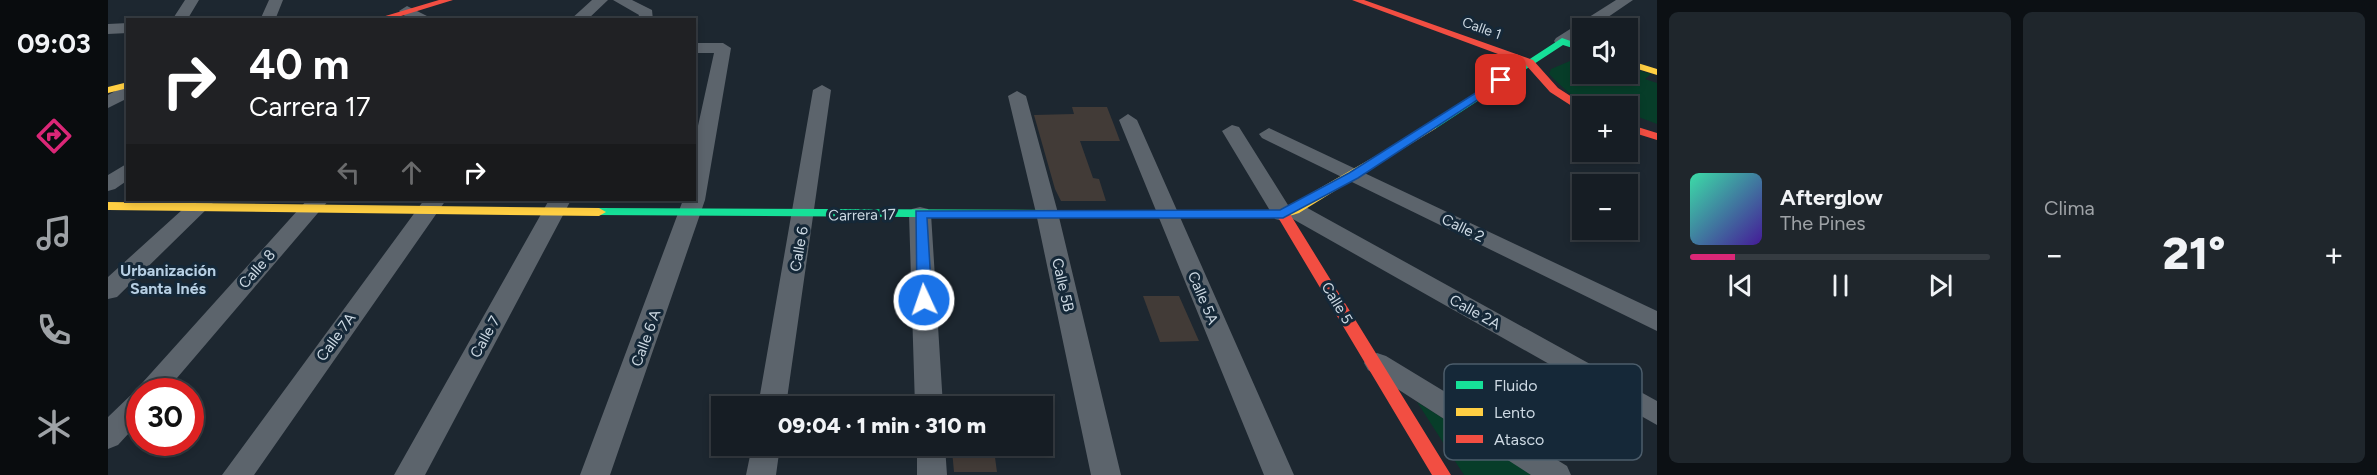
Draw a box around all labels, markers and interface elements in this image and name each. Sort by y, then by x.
street label: Calle 1 [1460,14,1504,43]
map controls [1572,18,1638,240]
button: sound [1572,18,1638,84]
text: 09:03 [17,27,91,60]
text: 40 m [249,39,349,90]
icon: right [150,42,228,120]
pin [1475,54,1526,105]
icon: arrive [1484,63,1517,96]
text: Carrera 17 [249,90,370,123]
button: + [1572,96,1638,162]
icon: directions [33,115,75,157]
icon: left [332,156,365,189]
icon: ahead [395,156,428,189]
icon: right [458,156,491,189]
button: − [1572,174,1638,240]
text: Afterglow [1780,184,1883,211]
text: Clima [2044,196,2095,220]
street label: Carrera 17 [828,205,896,225]
street label: Calle 2 [1439,210,1487,246]
text: The Pines [1780,211,1866,235]
icon: music [33,212,75,254]
street label: Calle 6 [786,225,812,273]
text: 21° [2163,226,2225,280]
text: − [2044,235,2065,274]
text: + [2323,235,2344,274]
street label: Calle 8 [235,246,279,292]
street label: Calle 5B [1048,256,1078,314]
district label: Urbanización Santa Inés [120,261,216,298]
position arrow [892,268,956,332]
street label: Calle 5A [1184,269,1222,327]
icon: previous [1724,269,1757,302]
icon: pause [1824,269,1857,302]
icon: next [1924,269,1957,302]
street label: Calle 5 [1318,279,1356,327]
street label: Calle 2A [1446,291,1504,333]
street label: Calle 6 A [627,307,665,369]
icon: phone [33,309,75,351]
street label: Calle 7A [313,309,359,365]
street label: Calle 7 [466,313,504,361]
legend [1444,364,1642,460]
text: Fluido [1494,376,1538,395]
speed limit sign: 30 [126,378,204,456]
text: Lento [1494,403,1535,422]
icon: climate [33,406,75,448]
text: 09:04 · 1 min · 310 m [778,412,986,439]
text: Atasco [1494,430,1544,449]

